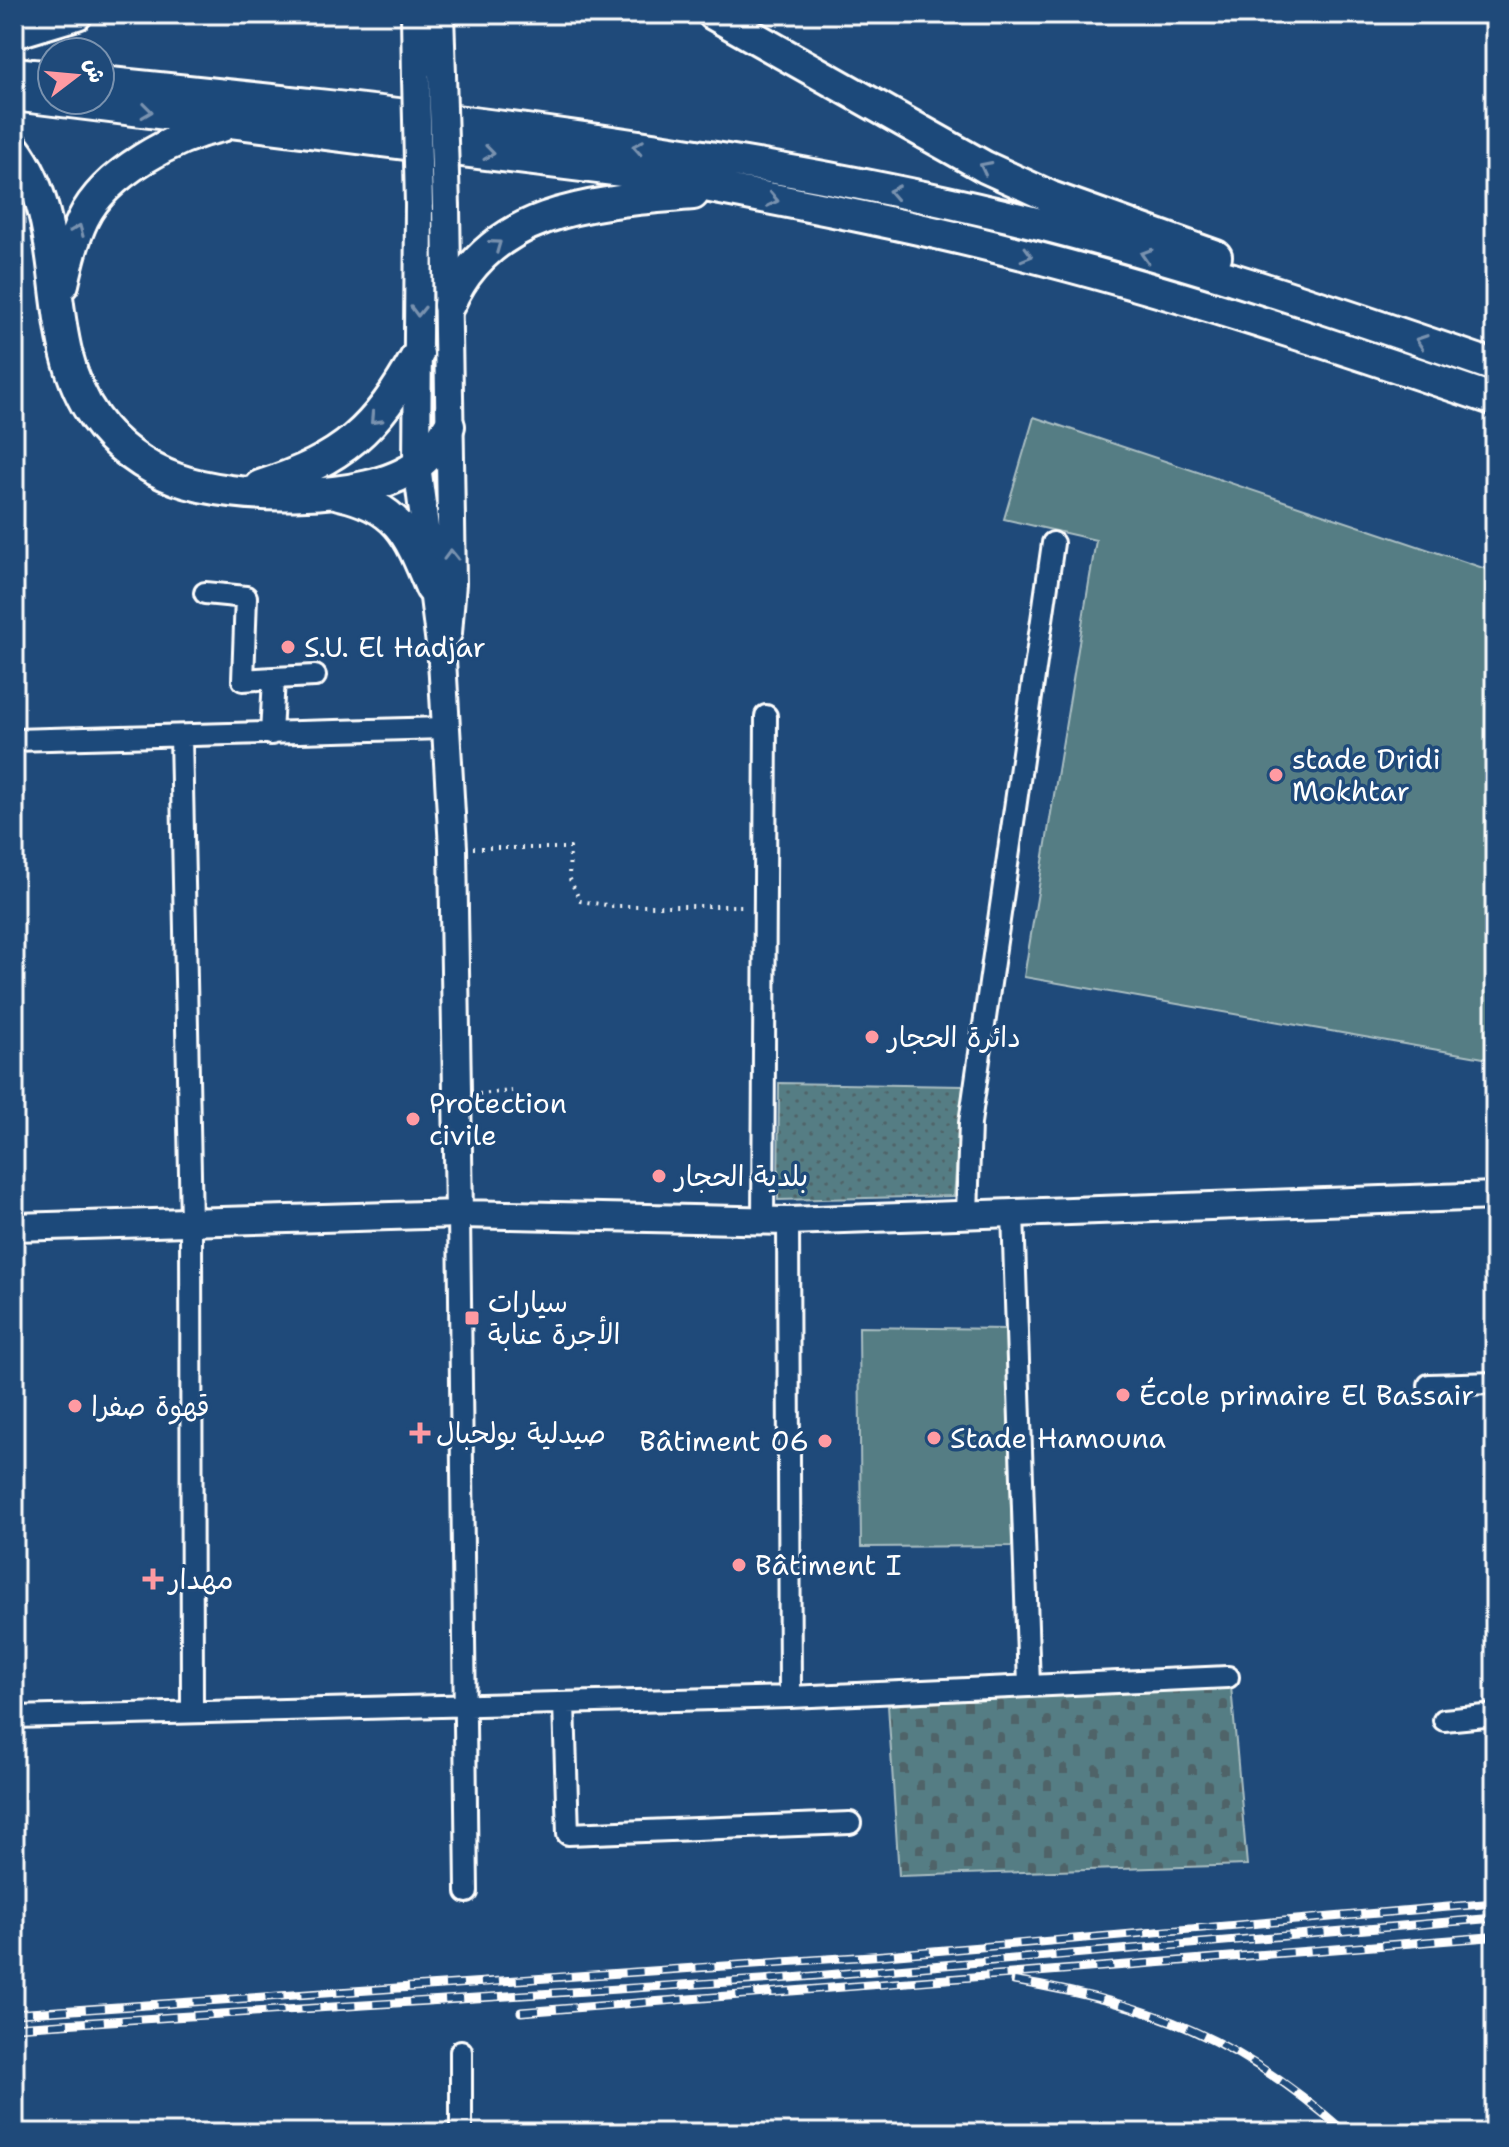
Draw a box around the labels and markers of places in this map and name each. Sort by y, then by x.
place label: S.U. El Hadjar [304,628,486,666]
marker: S.U. El Hadjar [279,638,297,656]
place label: stade Dridi Mokhtar [1292,740,1441,810]
marker: stade Dridi Mokhtar [1267,766,1285,784]
place label: دائرة الحجار [886,1018,1021,1056]
marker: دائرة الحجار [863,1028,881,1046]
place label: Protection civile [429,1084,567,1154]
marker: Protection civile [404,1110,422,1128]
place label: بلدية الحجار [673,1157,808,1195]
marker: بلدية الحجار [650,1167,668,1185]
place label: سيارات الأجرة عنابة [488,1283,621,1353]
marker: سيارات الأجرة عنابة [463,1309,481,1327]
place label: École primaire El Bassair [1139,1376,1474,1414]
marker: École primaire El Bassair [1114,1386,1132,1404]
place label: قهوة صفرا [91,1387,210,1425]
marker: قهوة صفرا [66,1397,84,1415]
place label: صيدلية بولحبال [436,1414,606,1452]
place label: Stade Hamouna [950,1419,1166,1457]
place label: Bâtiment 06 [639,1422,809,1460]
marker: صيدلية بولحبال [411,1424,429,1442]
marker: Stade Hamouna [925,1429,943,1447]
marker: Bâtiment 06 [816,1432,834,1450]
place label: Bâtiment I [755,1546,902,1584]
marker: Bâtiment I [730,1556,748,1574]
place label: مهدار [167,1560,233,1598]
marker: مهدار [144,1570,162,1588]

